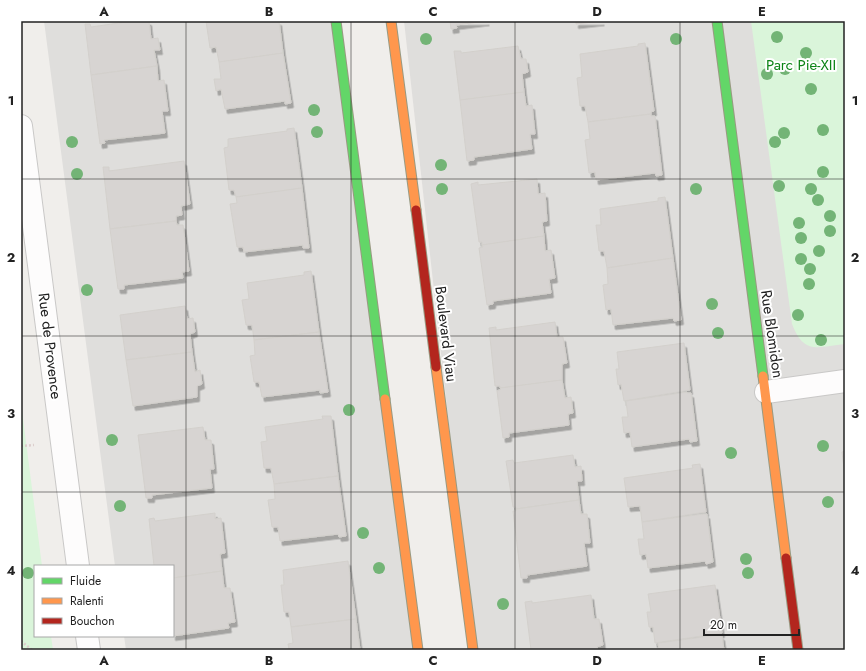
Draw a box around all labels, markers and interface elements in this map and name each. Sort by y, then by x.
text: A [98,2,109,21]
text: B [265,2,274,21]
text: C [428,2,438,21]
text: D [592,2,602,21]
text: E [758,2,766,21]
park label: Parc Pie-XII [766,54,836,76]
text: 1 [8,91,14,110]
text: 1 [852,91,858,110]
text: 2 [7,248,15,267]
text: 2 [851,248,859,267]
street label: Boulevard Viau [429,285,463,383]
street label: Rue Blomidon [755,289,789,379]
street label: Rue de Provence [33,292,67,401]
text: 3 [7,404,15,423]
text: 3 [851,404,859,423]
text: 4 [6,561,16,580]
text: 4 [850,561,860,580]
legend [34,565,174,637]
text: Fluide [70,572,101,590]
text: Ralenti [70,592,104,610]
scale bar [704,611,799,637]
text: Bouchon [70,612,114,630]
text: 20 m [710,616,737,634]
text: A [98,651,109,670]
text: B [265,651,274,670]
text: C [428,651,438,670]
text: D [592,651,602,670]
text: E [758,651,766,670]

